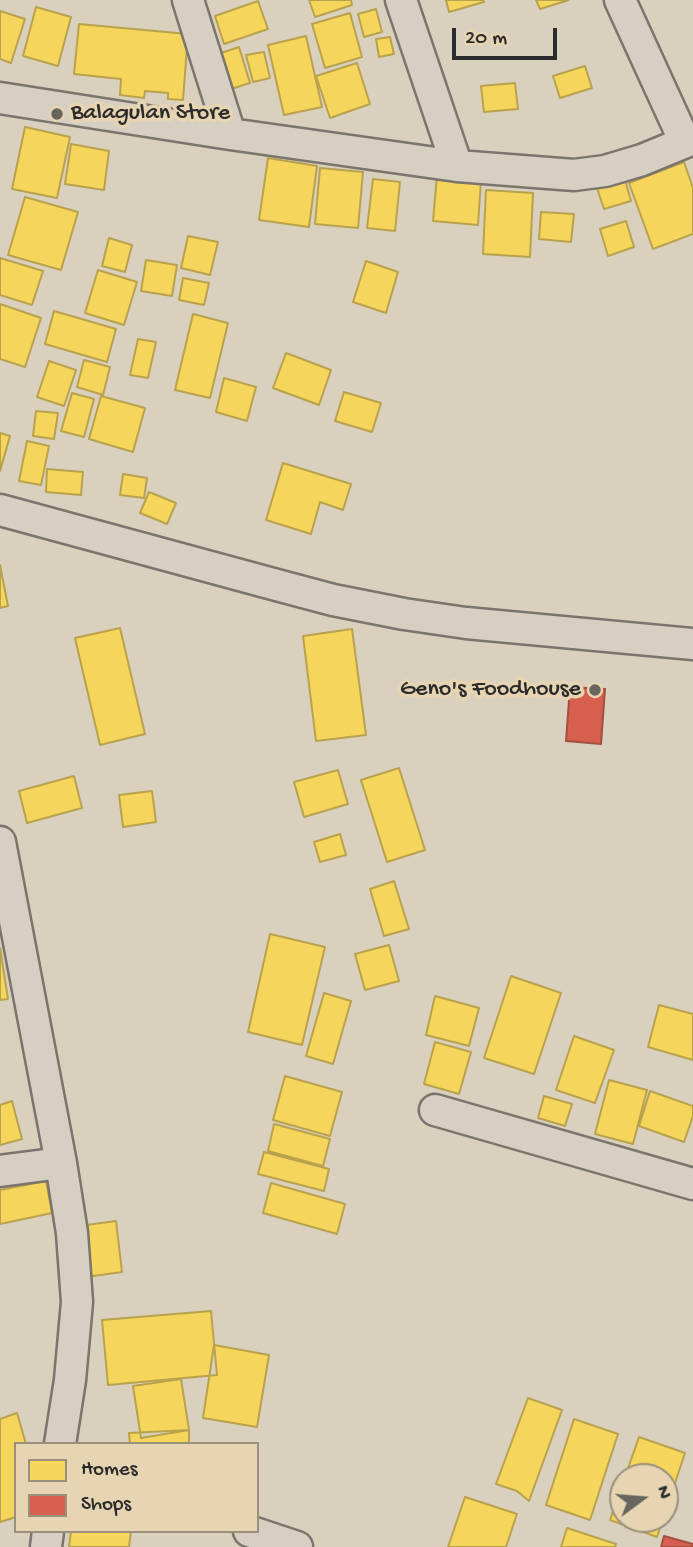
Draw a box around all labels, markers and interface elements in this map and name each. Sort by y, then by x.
scale bar [455,14,560,58]
text: 20 m [465,27,507,52]
place label: Balagulan Store [71,100,230,128]
marker: Balagulan Store [49,106,65,122]
place label: Geno's Foodhouse [400,676,581,704]
marker: Geno's Foodhouse [587,682,603,698]
legend [14,1442,259,1533]
text: Homes [81,1458,137,1483]
north arrow [609,1463,679,1533]
text: N [650,1483,676,1502]
text: Shops [81,1493,131,1518]

